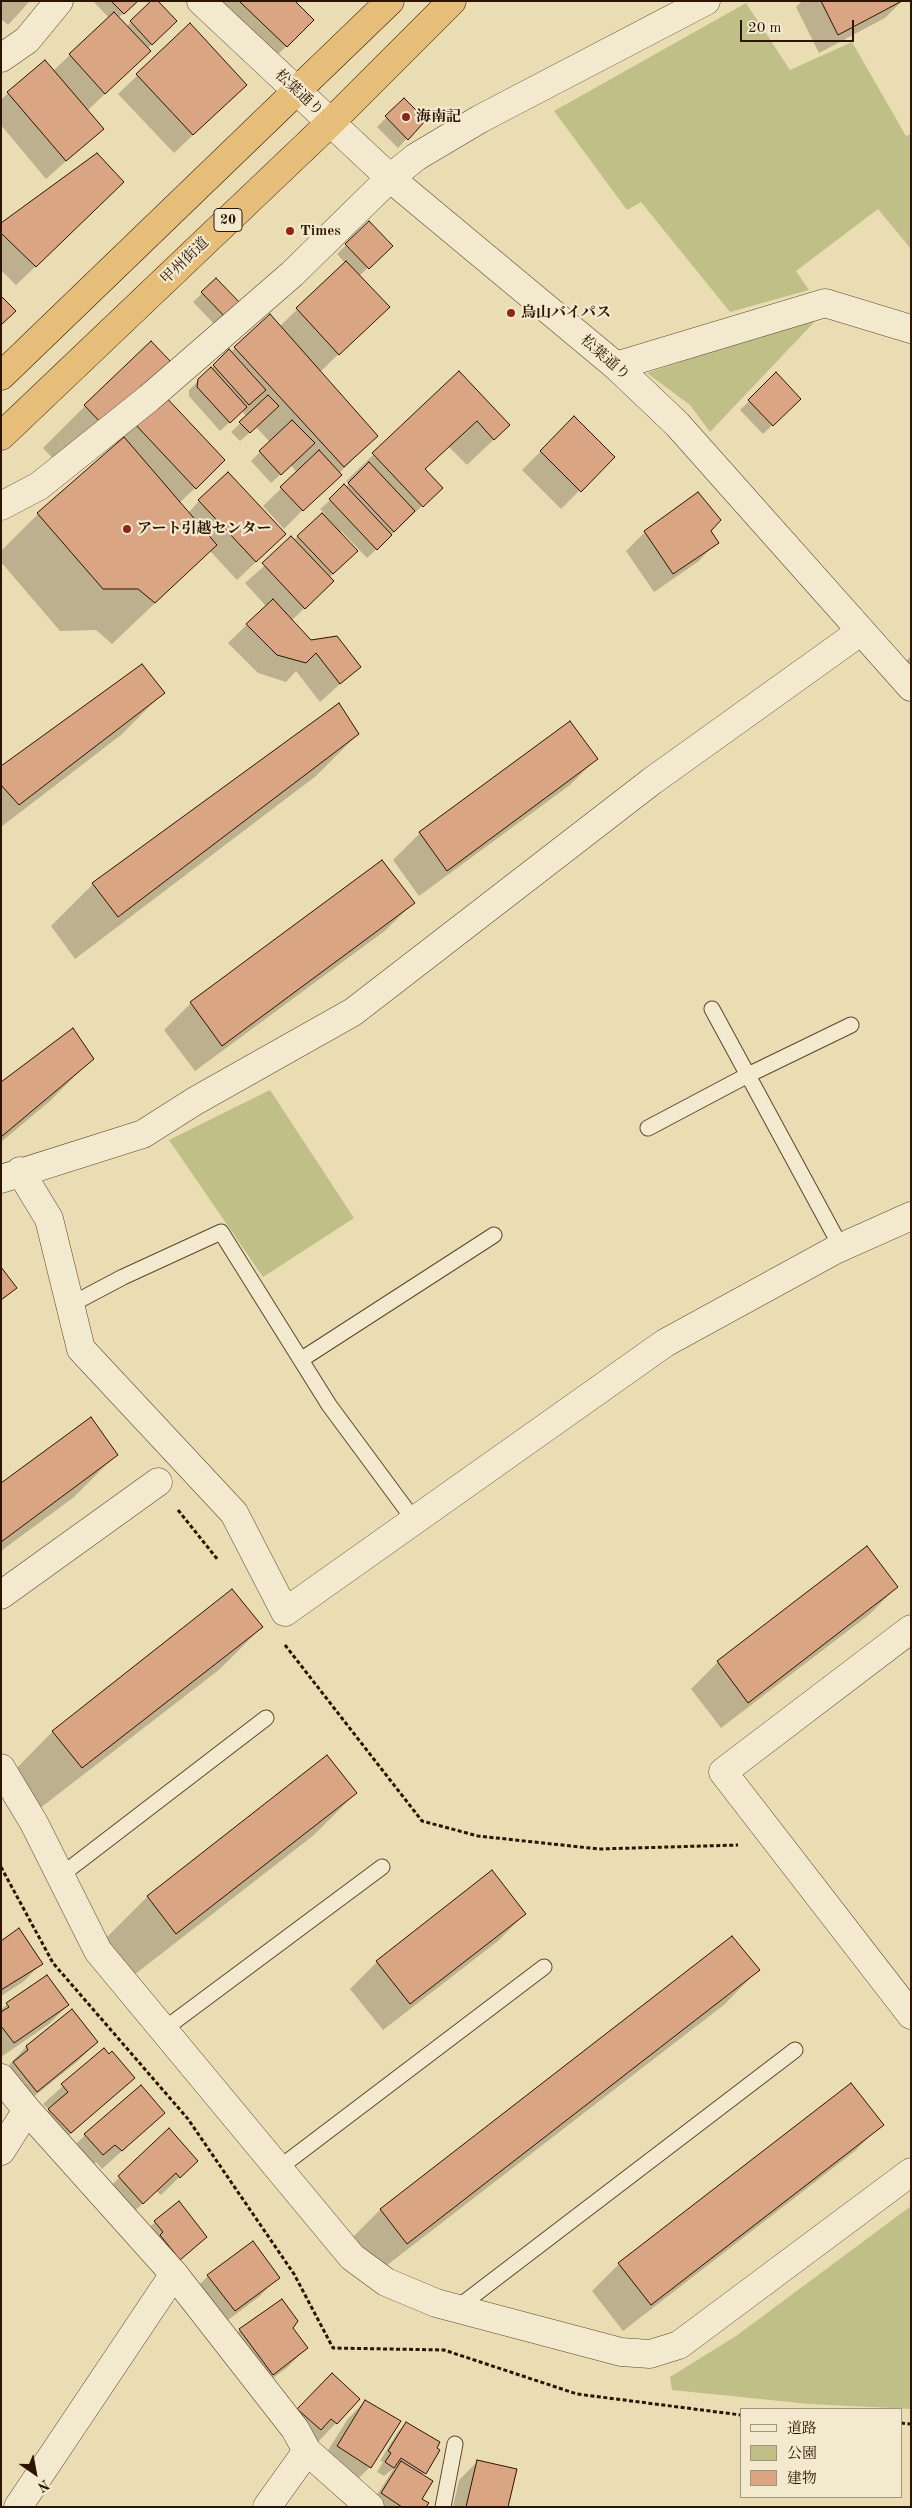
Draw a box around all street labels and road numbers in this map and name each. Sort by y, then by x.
street label: 松葉通り [271,66,327,120]
road number: 20 [214,208,242,232]
street label: 甲州街道 [157,234,213,288]
street label: 松葉通り [576,332,634,384]

